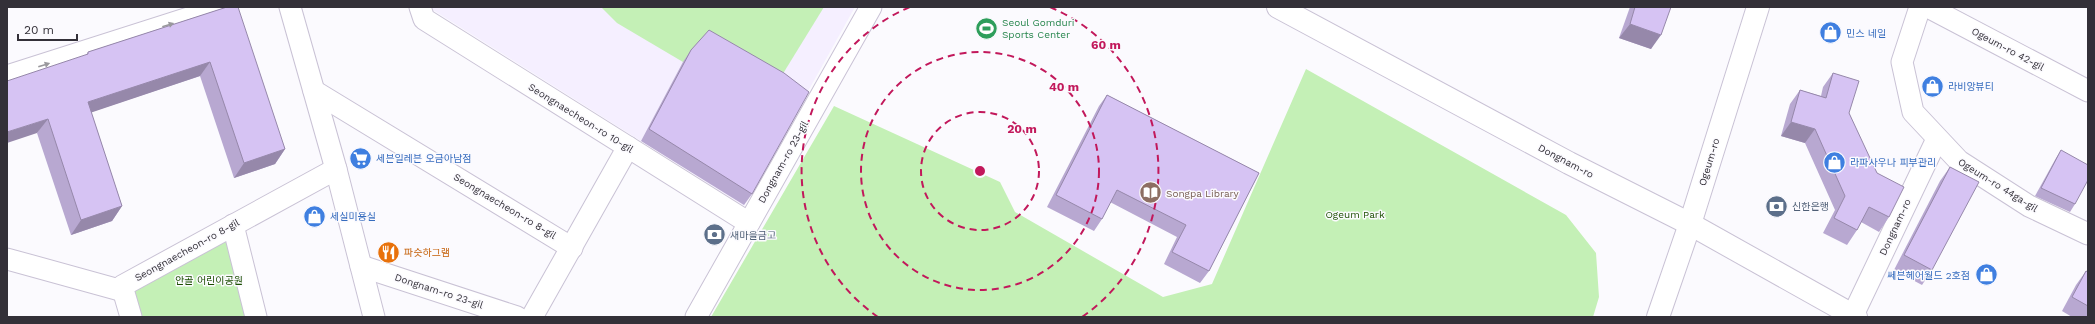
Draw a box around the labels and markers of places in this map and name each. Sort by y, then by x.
sports icon: Seoul Gomduri Sports Center [973,15,999,41]
place label: Seoul Gomduri Sports Center [1002,17,1074,40]
shop icon: 민스 네일 [1817,20,1843,46]
place label: 민스 네일 [1846,28,1886,39]
shop icon: 라비앙뷰티 [1920,73,1946,99]
place label: 라비앙뷰티 [1948,81,1994,92]
supermarket icon: 세븐일레븐 오금아남점 [348,145,374,171]
shop icon: 라파사우나 피부관리 [1821,149,1847,175]
place label: 세븐일레븐 오금아남점 [376,153,471,164]
place label: 라파사우나 피부관리 [1850,157,1936,168]
centre of rings [973,164,987,178]
library icon: Songpa Library [1137,180,1163,206]
place label: Songpa Library [1166,188,1240,199]
bank icon: 신한은행 [1763,193,1789,219]
place label: 신한은행 [1792,201,1829,212]
shop icon: 세실미용실 [302,203,328,229]
place label: 세실미용실 [330,211,376,222]
bank icon: 새마을금고 [702,222,728,248]
place label: 새마을금고 [730,230,776,241]
restaurant icon: 파슷하그램 [375,239,401,265]
place label: 파슷하그램 [404,247,450,258]
shop icon: 쎄븐헤어월드 2호점 [1973,262,1999,288]
place label: 쎄븐헤어월드 2호점 [1887,270,1970,281]

